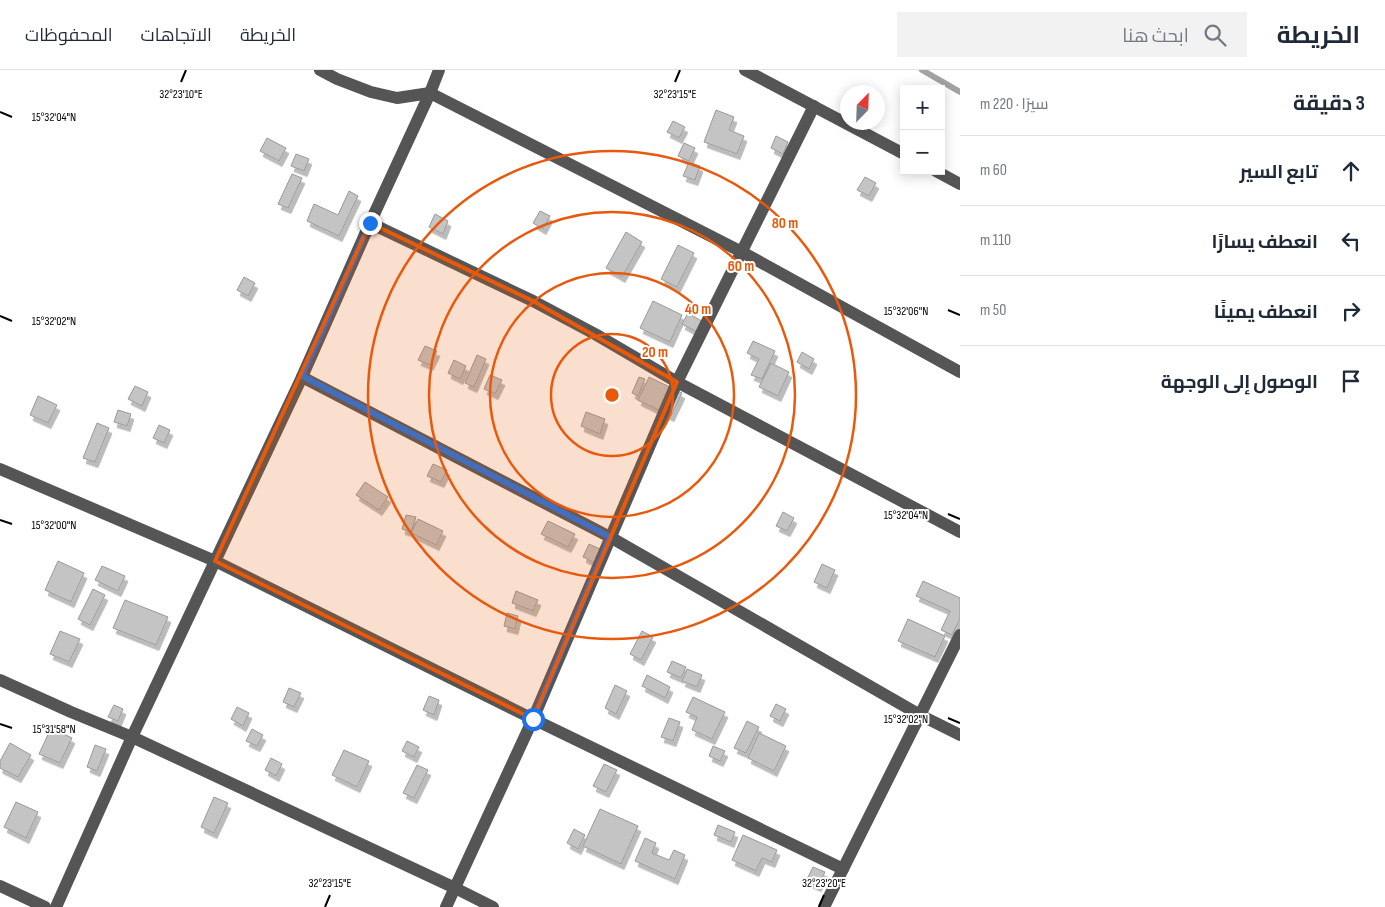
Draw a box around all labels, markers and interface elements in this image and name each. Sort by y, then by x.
search box [897,12,1247,57]
icon: search [1201,21,1229,49]
text: الخريطة [1277,21,1360,50]
text: المحفوظات [25,25,113,46]
text: الاتجاهات [141,25,212,46]
text: الخريطة [240,25,296,46]
text: ابحث هنا [1122,25,1189,48]
north arrow [840,85,885,130]
map controls [900,85,945,175]
button: + [900,85,945,130]
text: 32°23'10"E [159,87,203,102]
text: 32°23'15"E [654,87,696,102]
text: 3 دقيقة [1293,91,1365,116]
text: سيرًا · 220 m [980,95,1048,114]
text: 15°32'04"N [32,110,76,125]
button: − [900,130,945,175]
icon: ahead [1337,157,1365,185]
text: 60 m [980,161,1007,180]
text: تابع السير [1239,161,1318,184]
route end [359,212,382,235]
text: 80 m [772,214,798,233]
icon: left [1337,227,1365,255]
text: 110 m [980,231,1011,250]
text: انعطف يسارًا [1211,231,1318,254]
text: 60 m [728,257,754,276]
icon: right [1337,297,1365,325]
text: 40 m [685,300,711,319]
text: 50 m [980,301,1006,320]
text: انعطف يمينًا [1214,301,1318,324]
text: 15°32'06"N [884,304,928,319]
text: 15°32'02"N [32,314,76,329]
text: 20 m [642,343,668,362]
icon: arrive [1337,367,1365,395]
text: الوصول إلى الوجهة [1161,371,1318,394]
centre of rings [603,386,621,404]
text: 15°32'04"N [884,508,928,523]
text: 15°32'00"N [32,518,76,533]
route start [522,708,545,731]
text: 15°32'02"N [884,712,928,727]
text: 15°31'58"N [32,722,76,737]
text: 32°23'15"E [309,876,351,891]
text: 32°23'20"E [802,876,846,891]

